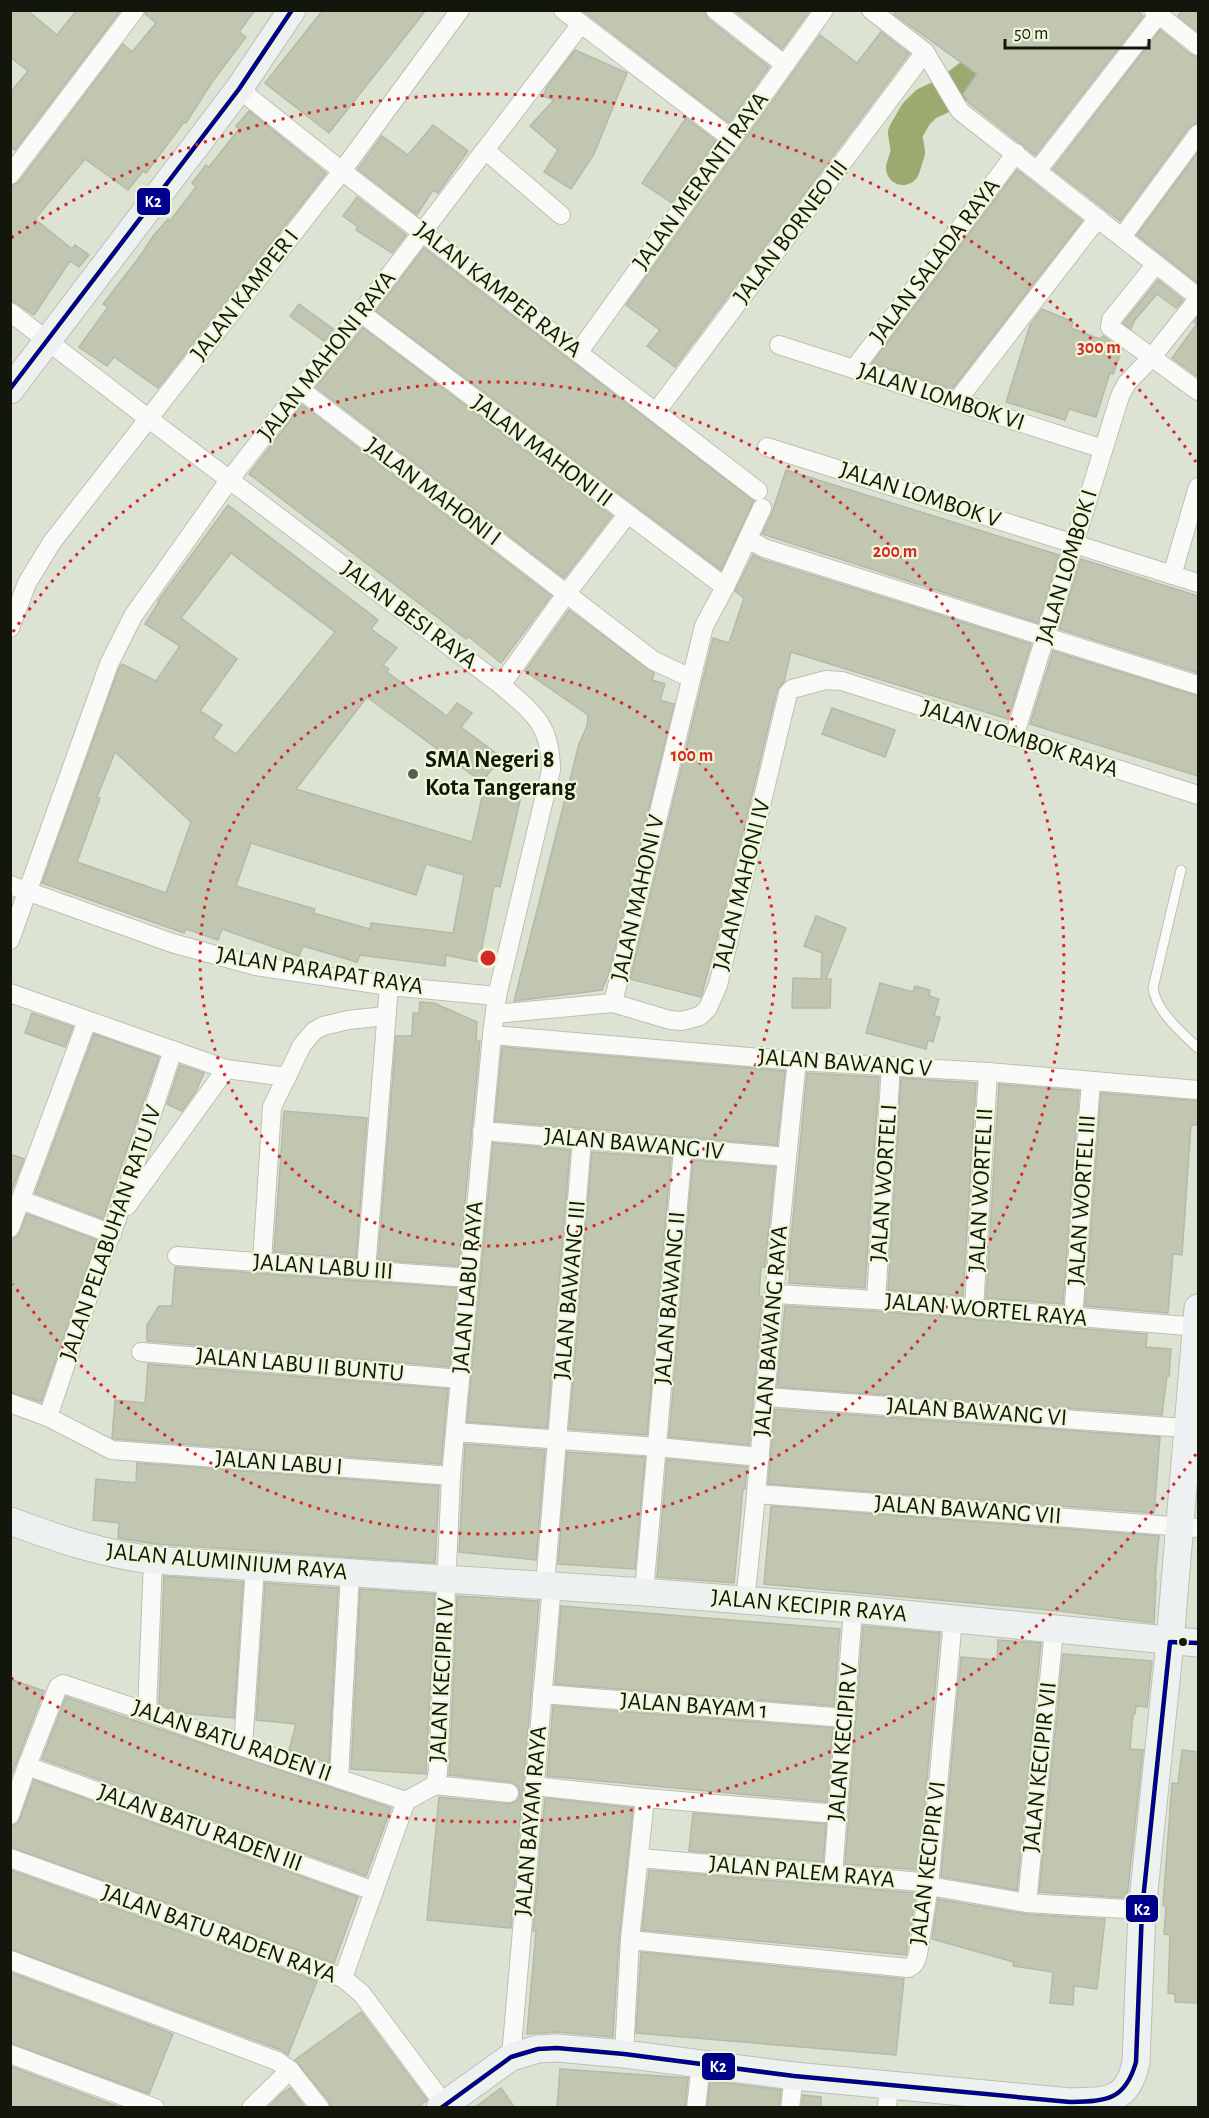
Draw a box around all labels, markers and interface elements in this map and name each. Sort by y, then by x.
scale bar [1005,12,1149,50]
text: 50 m [1014,25,1048,43]
street label: JALAN MERANTI RAYA [629,88,773,274]
street label: JALAN BORNEO III [729,156,853,308]
street label: JALAN SALADA RAYA [866,174,1005,348]
line badge: K2 [136,187,171,216]
text: K2 [145,194,162,210]
street label: JALAN KAMPER RAYA [410,218,586,362]
street label: JALAN KAMPER I [187,225,303,365]
street label: JALAN MAHONI RAYA [254,267,400,445]
text: 300 m [1077,339,1121,357]
street label: JALAN LOMBOK VI [855,359,1027,435]
street label: JALAN MAHONI II [467,390,617,512]
street label: JALAN MAHONI I [361,433,505,551]
street label: JALAN LOMBOK V [837,458,1004,532]
street label: JALAN LOMBOK I [1032,487,1102,647]
text: 200 m [873,543,917,561]
street label: JALAN BESI RAYA [337,556,481,674]
street label: JALAN LOMBOK RAYA [919,696,1122,782]
text: 100 m [671,747,713,765]
place label: SMA Negeri 8 Kota Tangerang [425,748,577,800]
marker: SMA Negeri 8 Kota Tangerang [406,767,420,781]
street label: JALAN MAHONI IV [709,796,775,973]
street label: JALAN MAHONI V [607,812,669,983]
street label: JALAN PARAPAT RAYA [215,943,425,999]
centre of rings [478,948,498,968]
street label: JALAN BAWANG V [757,1045,933,1081]
street label: JALAN PELABUHAN RATU IV [56,1102,166,1364]
street label: JALAN WORTEL I [867,1103,901,1263]
street label: JALAN WORTEL II [965,1107,997,1273]
street label: JALAN WORTEL III [1064,1114,1100,1286]
street label: JALAN BAWANG IV [543,1124,725,1164]
street label: JALAN BAWANG III [550,1199,590,1381]
street label: JALAN LABU RAYA [449,1200,487,1374]
street label: JALAN BAWANG II [650,1210,690,1386]
street label: JALAN BAWANG RAYA [750,1224,792,1438]
street label: JALAN LABU III [252,1250,394,1284]
street label: JALAN WORTEL RAYA [884,1289,1088,1331]
street label: JALAN LABU II BUNTU [195,1344,405,1386]
street label: JALAN BAWANG VI [886,1394,1068,1430]
street label: JALAN LABU I [214,1447,344,1479]
street label: JALAN BAWANG VII [874,1491,1062,1529]
street label: JALAN ALUMINIUM RAYA [105,1540,349,1585]
street label: JALAN KECIPIR RAYA [710,1585,908,1627]
street label: JALAN KECIPIR IV [426,1597,458,1763]
unlabelled marker [1177,1636,1189,1648]
street label: JALAN KECIPIR V [824,1662,862,1822]
street label: JALAN KECIPIR VII [1019,1681,1061,1853]
street label: JALAN BAYAM 1 [620,1689,768,1723]
street label: JALAN BATU RADEN II [129,1696,335,1786]
street label: JALAN BAYAM RAYA [511,1725,551,1917]
street label: JALAN BATU RADEN III [95,1780,305,1876]
street label: JALAN KECIPIR VI [906,1780,950,1946]
street label: JALAN PALEM RAYA [708,1852,896,1892]
street label: JALAN BATU RADEN RAYA [98,1880,340,1988]
line badge: K2 [1125,1894,1159,1923]
text: K2 [1134,1902,1151,1918]
line badge: K2 [701,2052,736,2081]
text: K2 [710,2059,727,2075]

